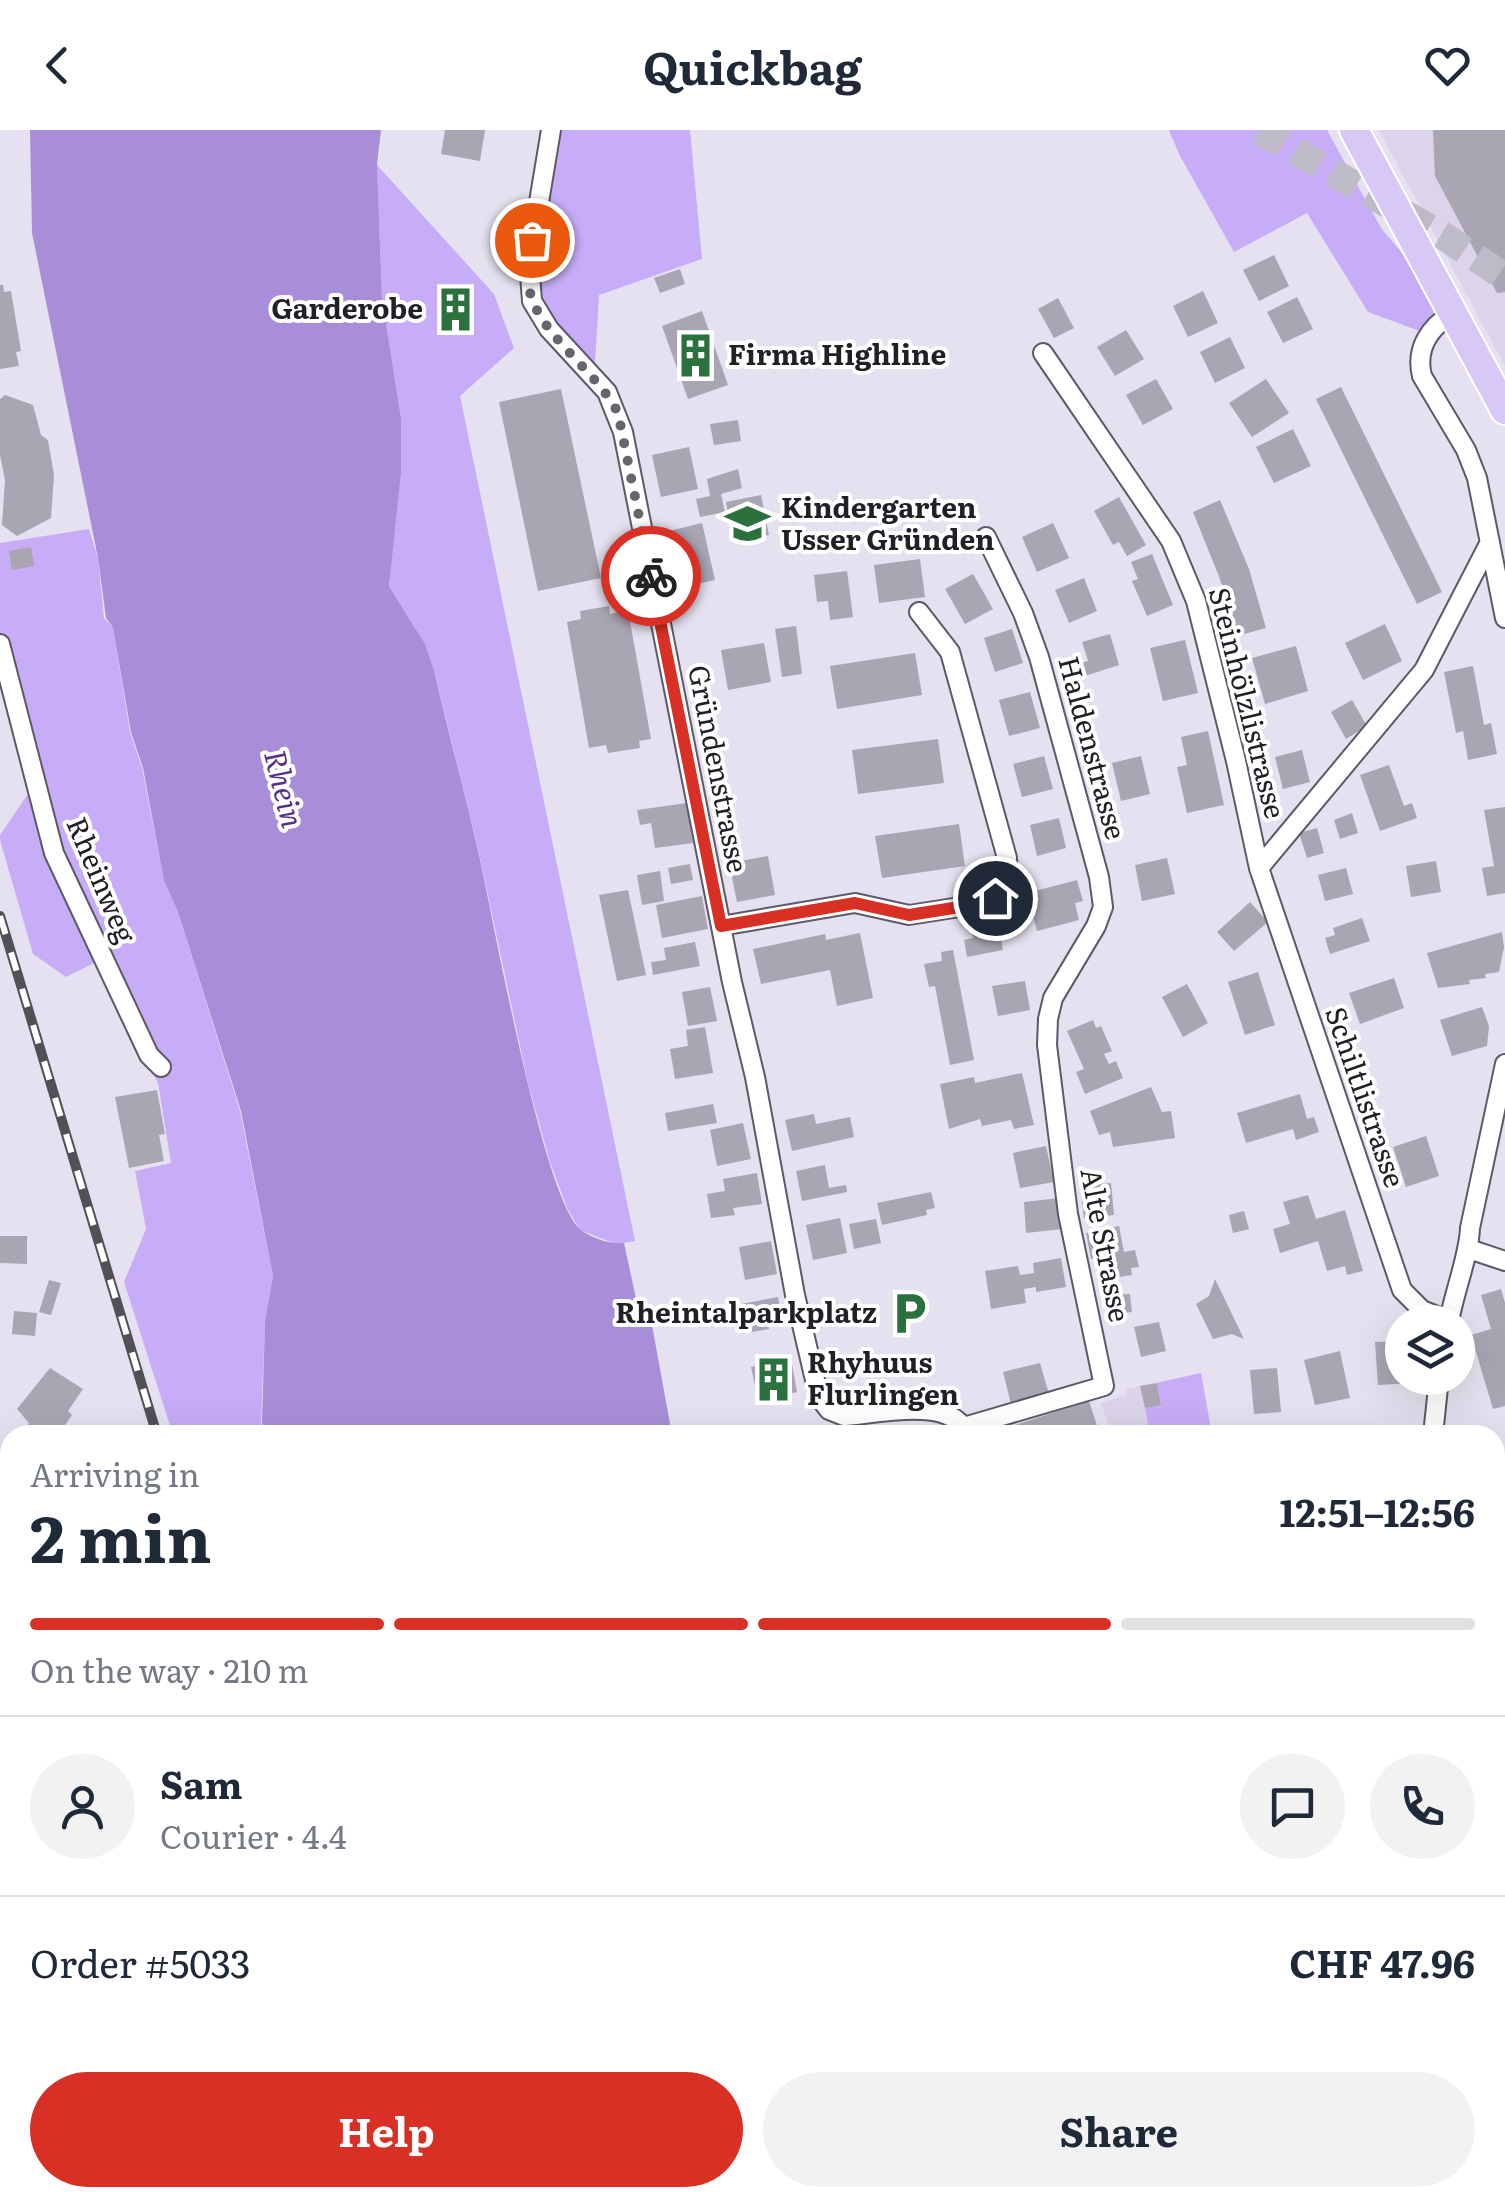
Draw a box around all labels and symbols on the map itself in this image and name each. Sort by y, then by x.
pin [490,198,575,283]
building icon: Garderobe [432,285,480,333]
place label: Garderobe [271,286,423,328]
building icon: Firma Highline [671,331,719,379]
place label: Firma Highline [728,332,946,374]
place label: Kindergarten Usser Gründen [781,485,995,559]
school or university icon: Kindergarten Usser Gründen [724,500,772,548]
courier [601,526,701,626]
street label: Steinhölzlistrasse [1200,582,1298,823]
street label: Haldenstrasse [1049,651,1139,844]
street label: Gründenstrasse [679,661,761,876]
water label: Rhein [255,745,317,832]
street label: Rheinweg [57,810,148,949]
pin [953,856,1038,941]
street label: Schiltlistrasse [1316,1000,1417,1192]
street label: Alte Strasse [1071,1164,1142,1325]
parking icon: Rheintalparkplatz [886,1289,934,1337]
place label: Rheintalparkplatz [615,1290,877,1332]
place label: Rhyhuus Flurlingen [807,1340,959,1414]
building icon: Rhyhuus Flurlingen [750,1355,798,1403]

